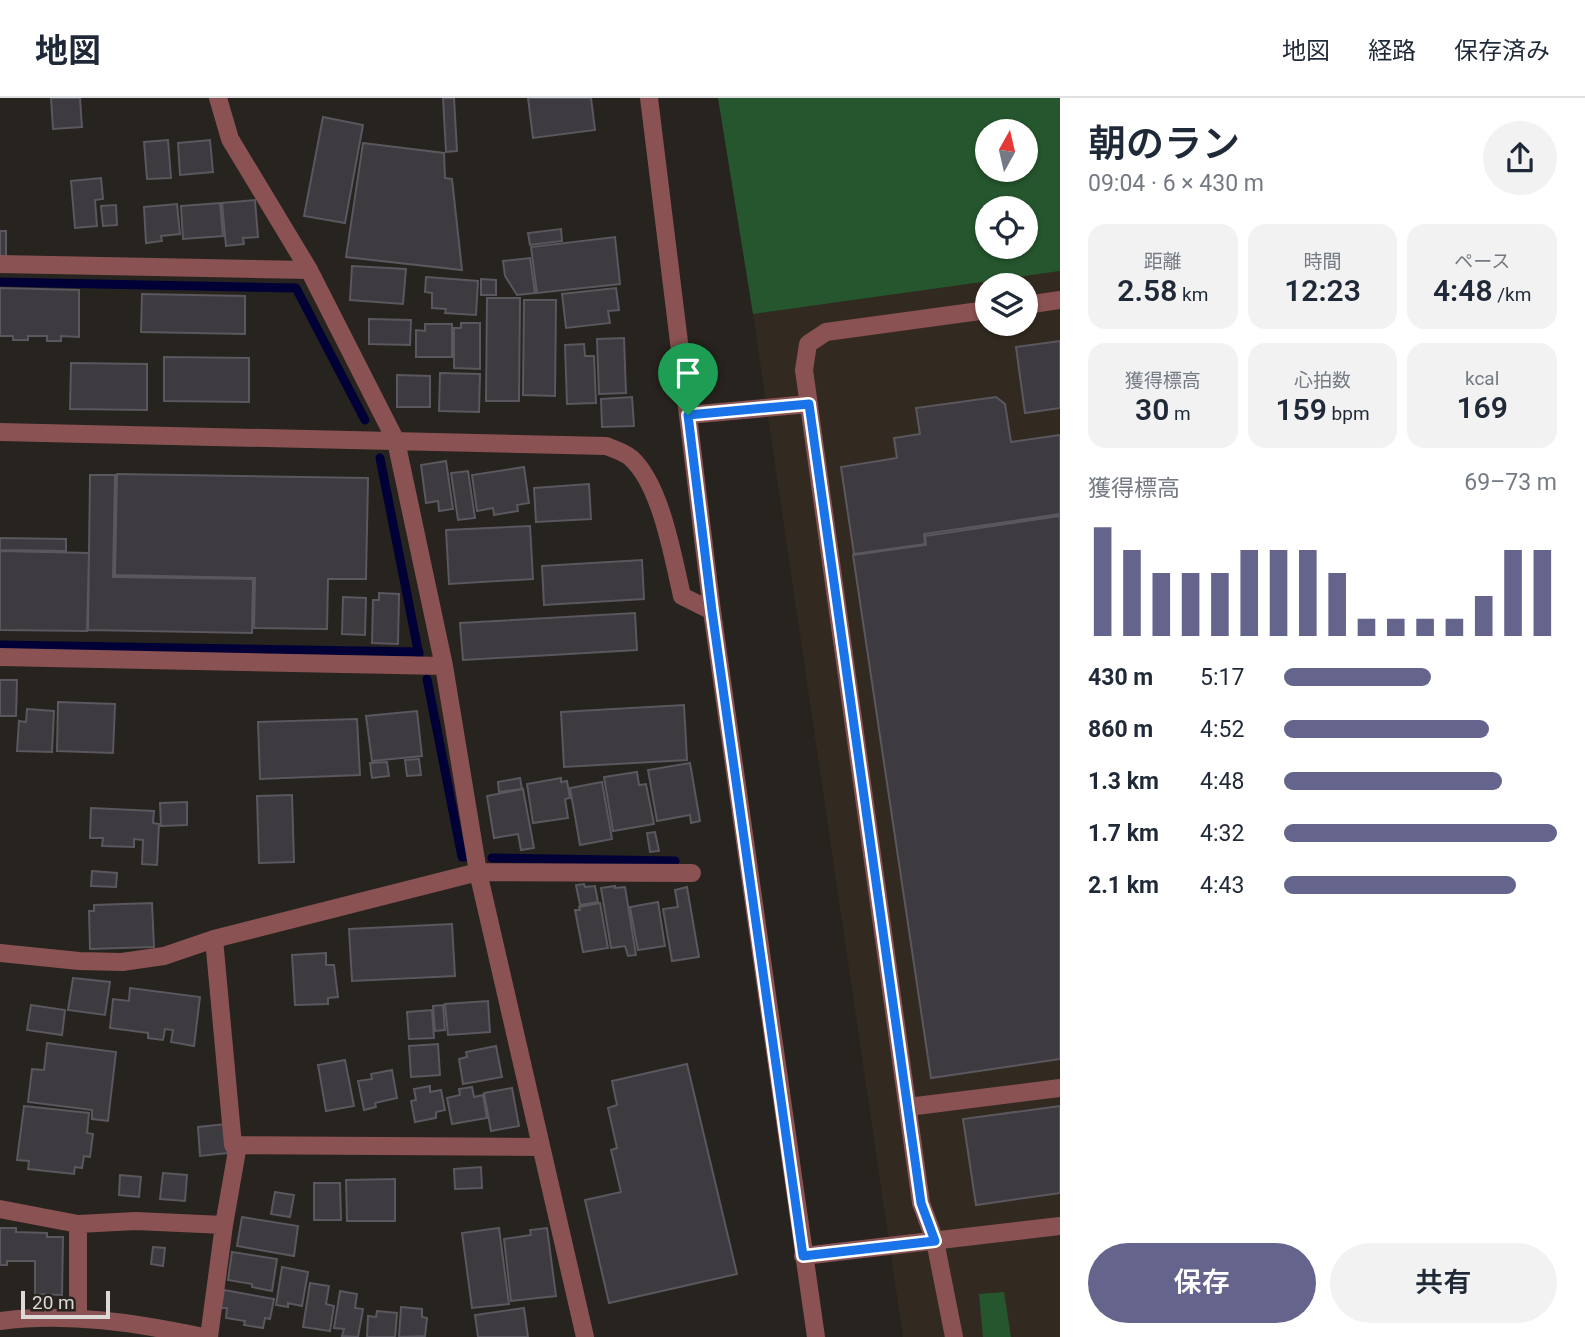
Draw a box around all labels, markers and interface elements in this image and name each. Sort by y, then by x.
text: 地図 [35,31,101,70]
text: 地図 [1282,37,1330,65]
text: 経路 [1368,37,1416,65]
text: 保存済み [1454,37,1550,65]
north arrow [975,119,1038,182]
map controls [975,119,1038,336]
button: share [1483,121,1557,195]
text: 朝のラン [1088,122,1240,166]
text: 09:04 · 6 × 430 m [1088,170,1264,197]
button: locate [975,196,1038,259]
text: 距離 [1144,250,1182,273]
text: 時間 [1303,250,1342,273]
text: ペース [1454,250,1510,273]
button: layers [975,273,1038,336]
text: 2.58 [1117,273,1177,308]
text: 12:23 [1284,273,1361,308]
text: 4:48 [1433,273,1493,308]
text: km [1177,283,1208,306]
text: /km [1493,283,1531,306]
pin [658,343,718,415]
icon: arrive [669,354,707,392]
text: kcal [1465,367,1499,390]
text: 獲得標高 [1125,369,1201,392]
text: 心拍数 [1294,369,1351,392]
text: 169 [1456,390,1508,425]
text: 30 [1135,392,1169,427]
text: 159 [1275,392,1327,427]
text: m [1169,402,1191,425]
text: bpm [1327,402,1370,425]
text: 69–73 m [1464,469,1557,496]
text: 獲得標高 [1088,475,1180,502]
text: 430 m [1088,664,1153,691]
text: 5:17 [1200,664,1244,691]
text: 860 m [1088,716,1153,743]
text: 4:52 [1200,716,1244,743]
text: 1.3 km [1088,768,1159,795]
text: 4:48 [1200,768,1244,795]
text: 1.7 km [1088,820,1159,847]
text: 4:32 [1200,820,1244,847]
text: 2.1 km [1088,872,1159,899]
text: 4:43 [1200,872,1244,899]
button: 保存 [1088,1243,1316,1323]
button: 共有 [1330,1243,1557,1323]
scale bar [21,1288,110,1320]
text: 20 m [32,1291,75,1314]

